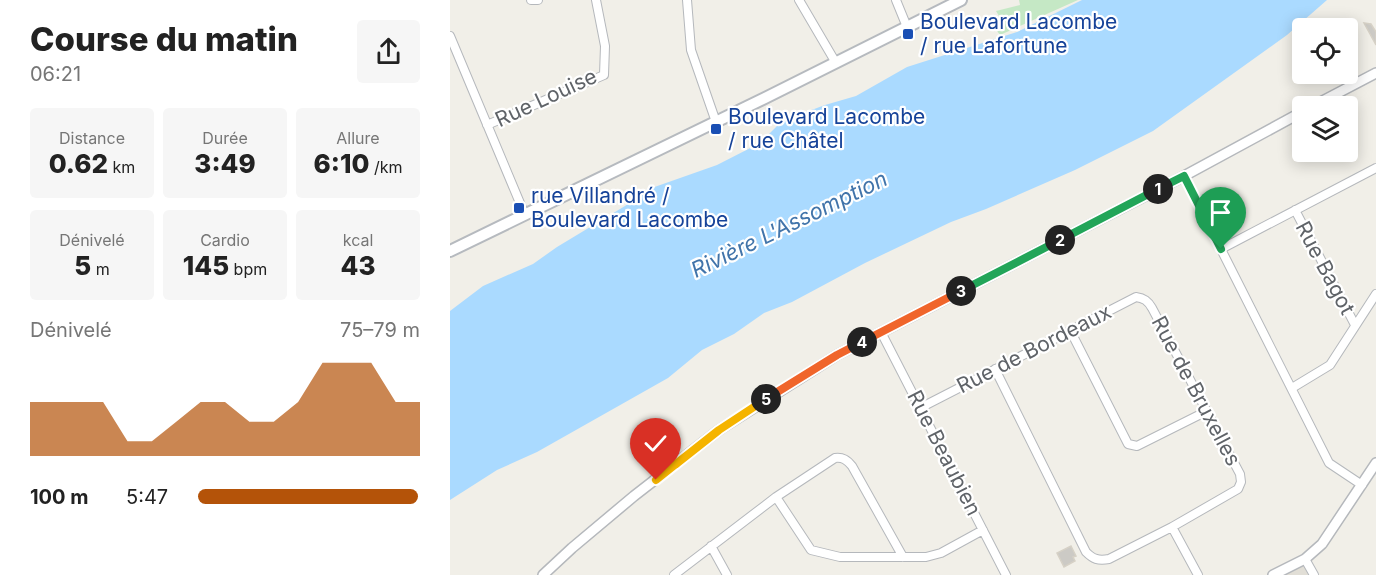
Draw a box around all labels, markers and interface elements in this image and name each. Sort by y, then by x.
place label: Boulevard Lacombe / rue Lafortune [920,9,1117,58]
map controls [1292,18,1358,162]
button: locate [1292,18,1358,84]
text: Course du matin [30,19,298,59]
button: share [357,20,420,83]
marker: Boulevard Lacombe / rue Lafortune [901,27,915,41]
text: 06:21 [30,62,81,86]
street label: Rue Louise [491,63,601,132]
button: layers [1292,96,1358,162]
place label: Boulevard Lacombe / rue Châtel [728,104,925,153]
marker: Boulevard Lacombe / rue Châtel [709,122,723,136]
text: Distance [59,128,125,148]
text: Durée [202,128,248,148]
text: Allure [336,128,380,148]
text: 0.62 [49,148,108,179]
text: 3:49 [194,148,256,179]
text: 6:10 [314,148,369,179]
text: km [108,157,135,177]
text: /km [369,157,402,177]
water label: Rivière L'Assomption [687,165,891,283]
pin: 1 [1143,174,1173,204]
text: 1 [1155,179,1161,199]
place label: rue Villandré / Boulevard Lacombe [531,183,728,232]
pin [1195,187,1246,249]
icon: arrive [1204,196,1237,229]
marker: rue Villandré / Boulevard Lacombe [512,201,526,215]
street label: Rue Bagot [1290,217,1360,319]
pin: 2 [1045,225,1075,255]
text: Dénivelé [59,230,125,250]
text: Cardio [200,230,250,250]
text: kcal [343,230,373,250]
text: 2 [1055,230,1065,250]
text: 5 [74,250,91,281]
text: 145 [183,250,229,281]
text: 43 [341,250,375,281]
text: m [91,259,110,279]
text: bpm [229,259,267,279]
pin: 3 [946,276,976,306]
text: 3 [956,281,966,301]
street label: Rue de Bordeaux [952,299,1115,398]
street label: Rue de Bruxelles [1146,312,1246,470]
text: Dénivelé [30,318,112,342]
text: 75–79 m [340,318,420,342]
pin: 4 [847,327,877,357]
text: 4 [857,332,867,352]
pin: 5 [751,384,781,414]
street label: Rue Beaubien [902,386,987,520]
text: 5 [761,389,771,409]
pin [630,418,681,480]
icon: check [639,427,672,460]
text: 100 m [30,485,89,509]
text: 5:47 [126,485,168,509]

